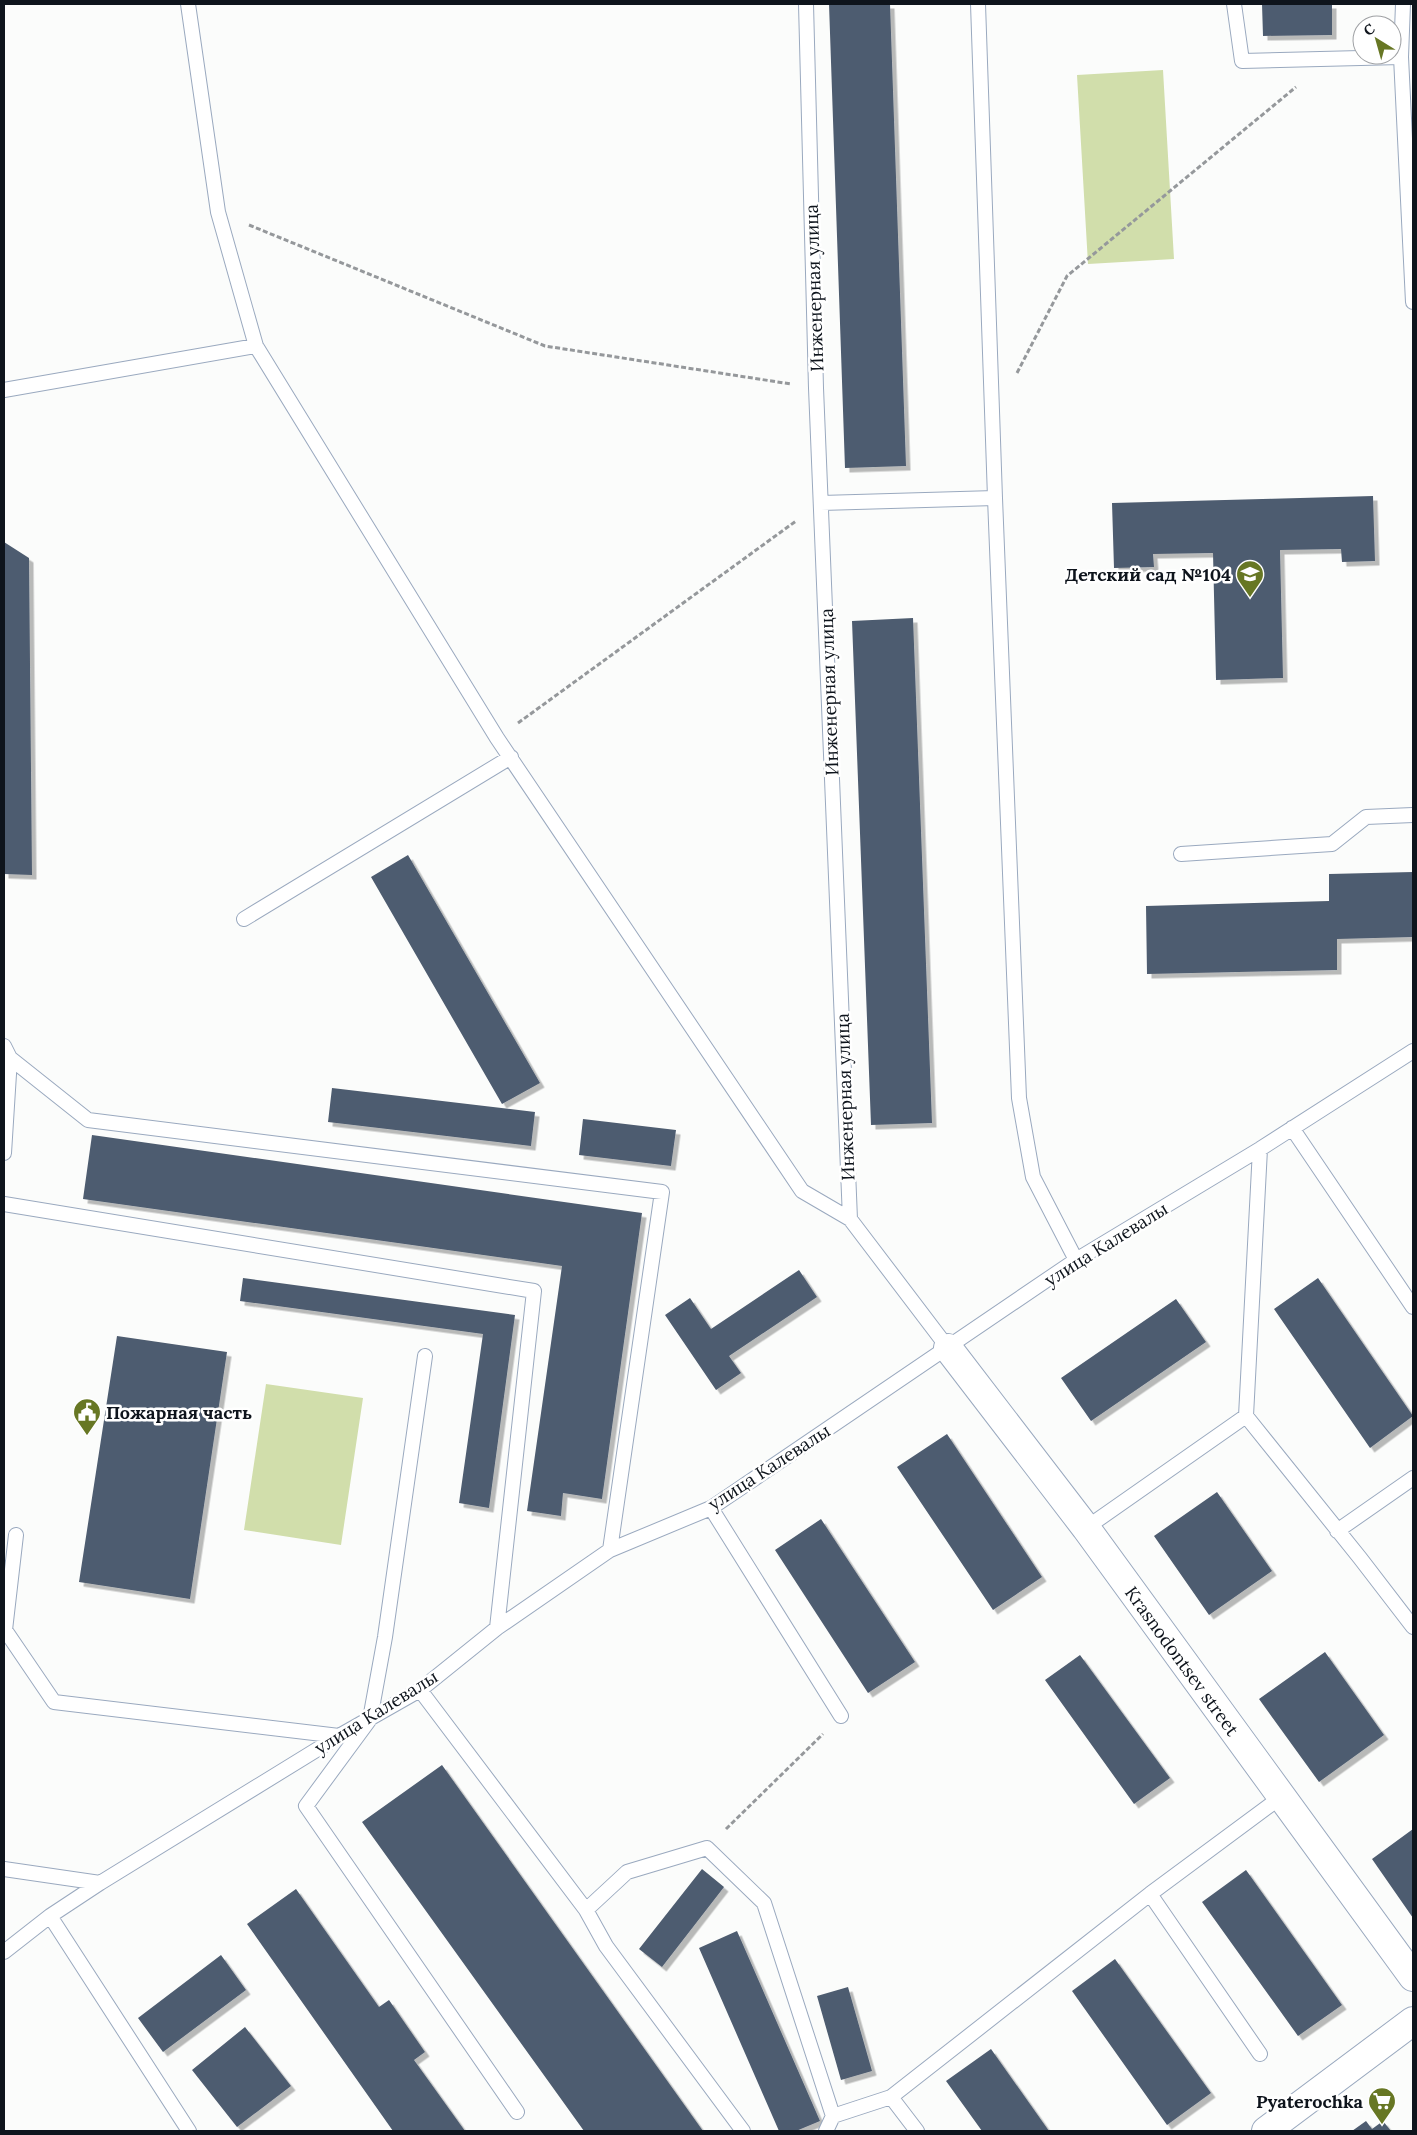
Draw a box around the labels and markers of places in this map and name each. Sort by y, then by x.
school or university icon: Детский сад №104 [1235,559,1265,598]
place label: Детский сад №104 [1065,563,1231,586]
public building icon: Пожарная часть [72,1397,102,1436]
place label: Пожарная часть [106,1401,252,1424]
supermarket icon: Pyaterochka [1367,2086,1397,2125]
place label: Pyaterochka [1256,2090,1364,2113]

